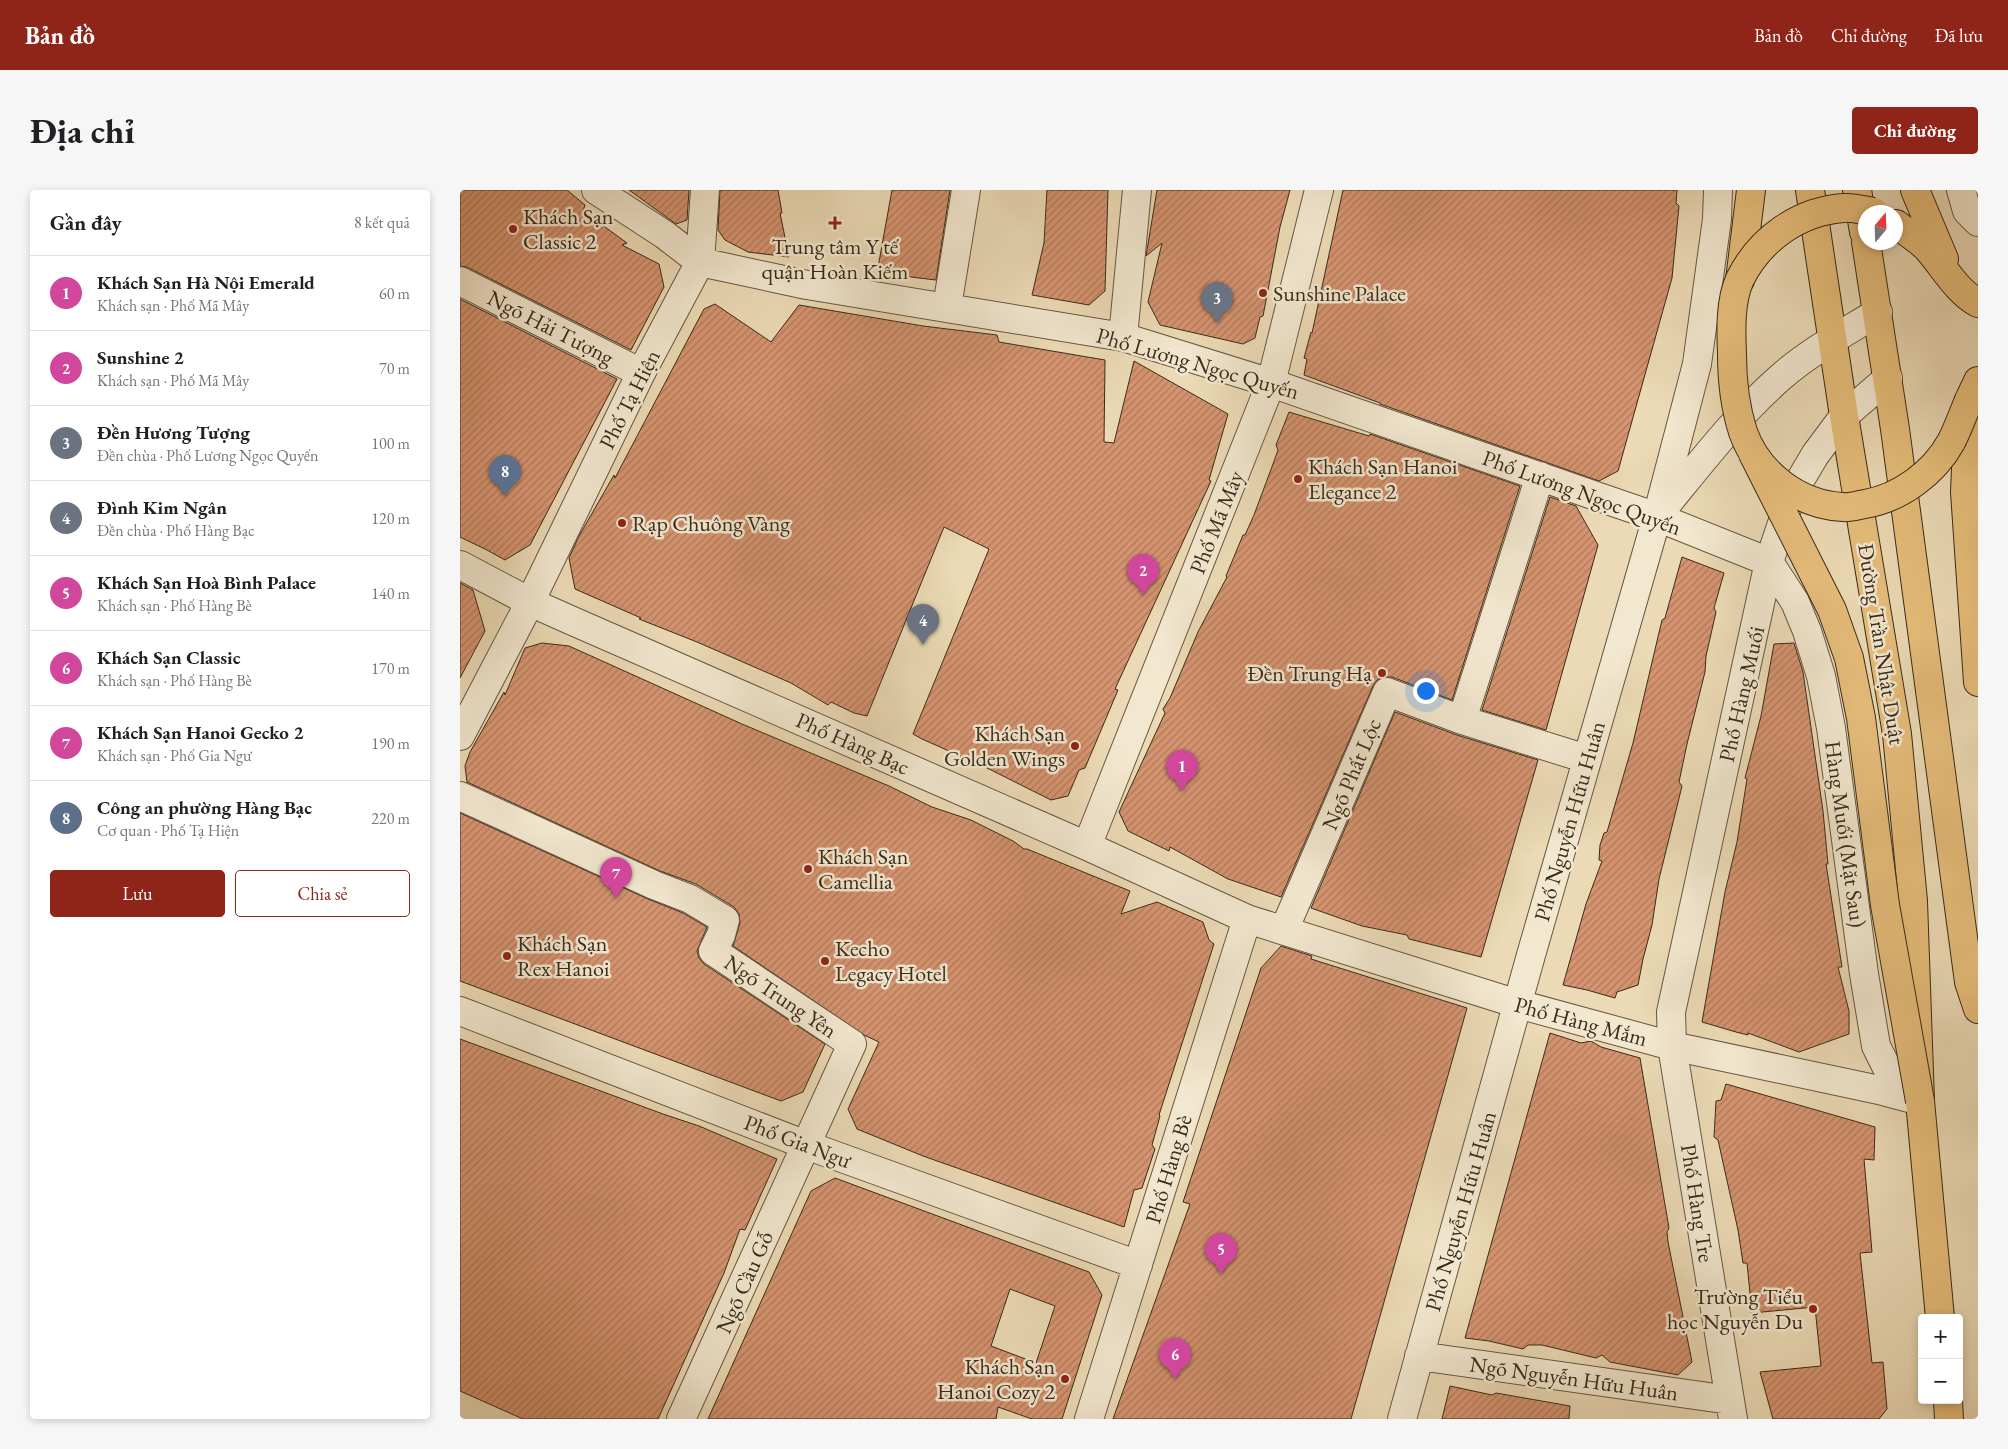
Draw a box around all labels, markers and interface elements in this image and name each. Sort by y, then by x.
text: Bản đồ [25,20,95,51]
text: Bản đồ [1754,24,1803,47]
text: Chỉ đường [1831,24,1907,47]
text: Đã lưu [1935,24,1983,47]
button: Chỉ đường [1852,107,1978,154]
text: Địa chỉ [30,108,135,153]
place label: Khách Sạn Classic 2 [523,202,614,256]
north arrow [1858,205,1903,250]
text: Gần đây [50,209,122,236]
text: 8 kết quả [354,212,410,233]
marker: Trung tâm Y tế quận Hoàn Kiếm [828,216,842,230]
marker: Khách Sạn Classic 2 [507,223,519,235]
place label: Trung tâm Y tế quận Hoàn Kiếm [761,232,909,286]
text: Khách Sạn Hà Nội Emerald [97,270,315,295]
place label: Sunshine Palace [1273,279,1406,308]
pin: 3 [1201,282,1233,323]
text: 1 [62,283,70,304]
text: 60 m [379,283,410,304]
street label: Ngõ Hải Tượng [483,283,619,372]
marker: Sunshine Palace [1257,287,1269,299]
text: Khách sạn · Phố Mã Mây [97,295,249,316]
street label: Phố Lương Ngọc Quyến [1093,321,1303,406]
street label: Phố Tạ Hiện [592,344,667,454]
text: Sunshine 2 [97,345,184,370]
text: 2 [62,358,70,379]
text: 70 m [379,358,410,379]
text: Khách sạn · Phố Mã Mây [97,370,249,391]
text: Đền Hương Tượng [97,420,250,445]
text: 3 [62,433,70,454]
text: 100 m [371,433,410,454]
street label: Phố Lương Ngọc Quyến [1478,443,1686,542]
text: Đền chùa · Phố Lương Ngọc Quyến [97,445,319,466]
place label: Khách Sạn Hanoi Elegance 2 [1308,452,1457,506]
pin: 8 [489,455,521,496]
street label: Phố Mã Mây [1183,466,1250,578]
marker: Khách Sạn Hanoi Elegance 2 [1292,473,1304,485]
text: Đình Kim Ngân [97,495,227,520]
text: 4 [62,508,70,529]
text: 120 m [371,508,410,529]
place label: Rạp Chuông Vàng [632,509,790,538]
marker: Rạp Chuông Vàng [616,517,628,529]
text: Đền chùa · Phố Hàng Bạc [97,520,255,541]
street label: Đường Trần Nhật Duật [1851,542,1912,747]
pin: 2 [1127,554,1159,595]
text: Khách Sạn Hoà Bình Palace [97,570,316,595]
text: 5 [62,583,70,604]
text: 140 m [371,583,410,604]
text: Khách sạn · Phố Hàng Bè [97,595,252,616]
pin: 4 [907,604,939,645]
street label: Phố Hàng Muối [1712,623,1771,765]
text: Khách Sạn Classic [97,645,241,670]
text: 6 [62,658,70,679]
text: 170 m [371,658,410,679]
place label: Đền Trung Hạ [1247,659,1372,688]
marker: Đền Trung Hạ [1376,667,1388,679]
text: Khách sạn · Phố Hàng Bè [97,670,252,691]
your location [1413,678,1439,704]
street label: Phố Hàng Bạc [791,705,914,781]
street label: Ngõ Phất Lộc [1315,714,1388,834]
street label: Phố Nguyễn Hữu Huân [1527,717,1612,925]
place label: Khách Sạn Golden Wings [944,719,1065,773]
text: Khách Sạn Hanoi Gecko 2 [97,720,303,745]
text: 7 [62,733,70,754]
text: 190 m [371,733,410,754]
street label: Hàng Muối (Mặt Sau) [1818,739,1873,929]
marker: Khách Sạn Golden Wings [1069,740,1081,752]
text: Khách sạn · Phố Gia Ngư [97,745,252,766]
pin: 1 [1166,750,1198,791]
text: Công an phường Hàng Bạc [97,795,312,820]
text: 8 [62,808,70,829]
text: 220 m [371,808,410,829]
text: Cơ quan · Phố Tạ Hiện [97,820,239,841]
place label: Khách Sạn Camellia [818,842,909,896]
pin: 7 [600,857,632,898]
marker: Khách Sạn Camellia [802,863,814,875]
button: Lưu [50,870,225,917]
button: Chia sẻ [235,870,410,917]
place label: Khách Sạn Rex Hanoi [517,929,609,983]
place label: Kecho Legacy Hotel [835,934,947,988]
street label: Ngõ Trung Yên [719,948,843,1045]
marker: Khách Sạn Rex Hanoi [501,950,513,962]
marker: Kecho Legacy Hotel [819,955,831,967]
street label: Phố Hàng Mắm [1511,990,1650,1053]
street label: Phố Nguyễn Hữu Huân [1418,1107,1503,1315]
street label: Phố Gia Ngư [740,1108,856,1175]
street label: Phố Hàng Bè [1138,1111,1199,1227]
street label: Phố Hàng Tre [1674,1142,1721,1265]
street label: Ngõ Cầu Gỗ [709,1226,780,1338]
pin: 5 [1205,1233,1237,1274]
place label: Trường Tiểu học Nguyễn Du [1667,1282,1803,1336]
marker: Trường Tiểu học Nguyễn Du [1807,1303,1819,1315]
map controls [1918,1314,1963,1404]
button: + [1918,1314,1963,1359]
pin: 6 [1159,1338,1191,1379]
street label: Ngõ Nguyễn Hữu Huân [1468,1349,1681,1408]
place label: Khách Sạn Hanoi Cozy 2 [937,1352,1055,1406]
button: − [1918,1359,1963,1404]
marker: Khách Sạn Hanoi Cozy 2 [1059,1373,1071,1385]

